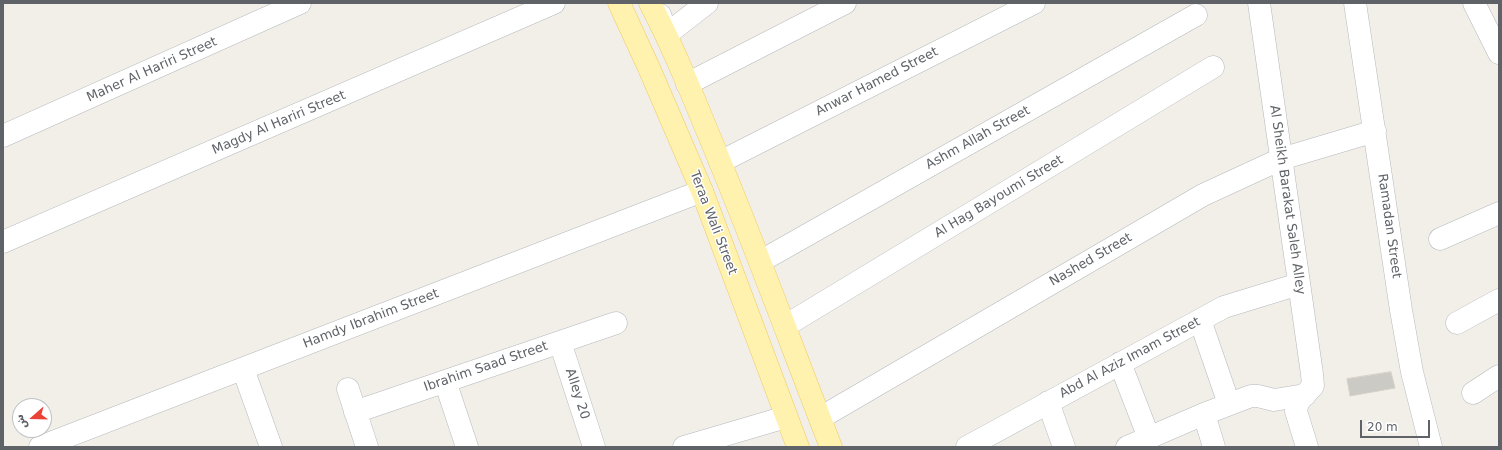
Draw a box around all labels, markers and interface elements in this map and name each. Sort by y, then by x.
street label: Maher Al Hariri Street [85,34,219,106]
street label: Anwar Hamed Street [813,44,941,120]
street label: Magdy Al Hariri Street [210,88,348,158]
street label: Ashm Allah Street [923,103,1033,173]
street label: Al Sheikh Barakat Saleh Alley [1266,104,1308,296]
street label: Al Hag Bayoumi Street [932,152,1066,242]
street label: Teraa Wali Street [686,169,740,277]
street label: Ramadan Street [1374,173,1404,279]
street label: Nashed Street [1047,230,1135,290]
street label: Hamdy Ibrahim Street [301,286,441,352]
street label: Abd Al Aziz Imam Street [1057,314,1203,402]
street label: Ibrahim Saad Street [422,338,550,396]
street label: Alley 20 [561,367,593,421]
north arrow [12,398,52,438]
scale bar [1362,412,1432,438]
text: ش [12,413,30,431]
text: 20 m [1367,420,1398,434]

